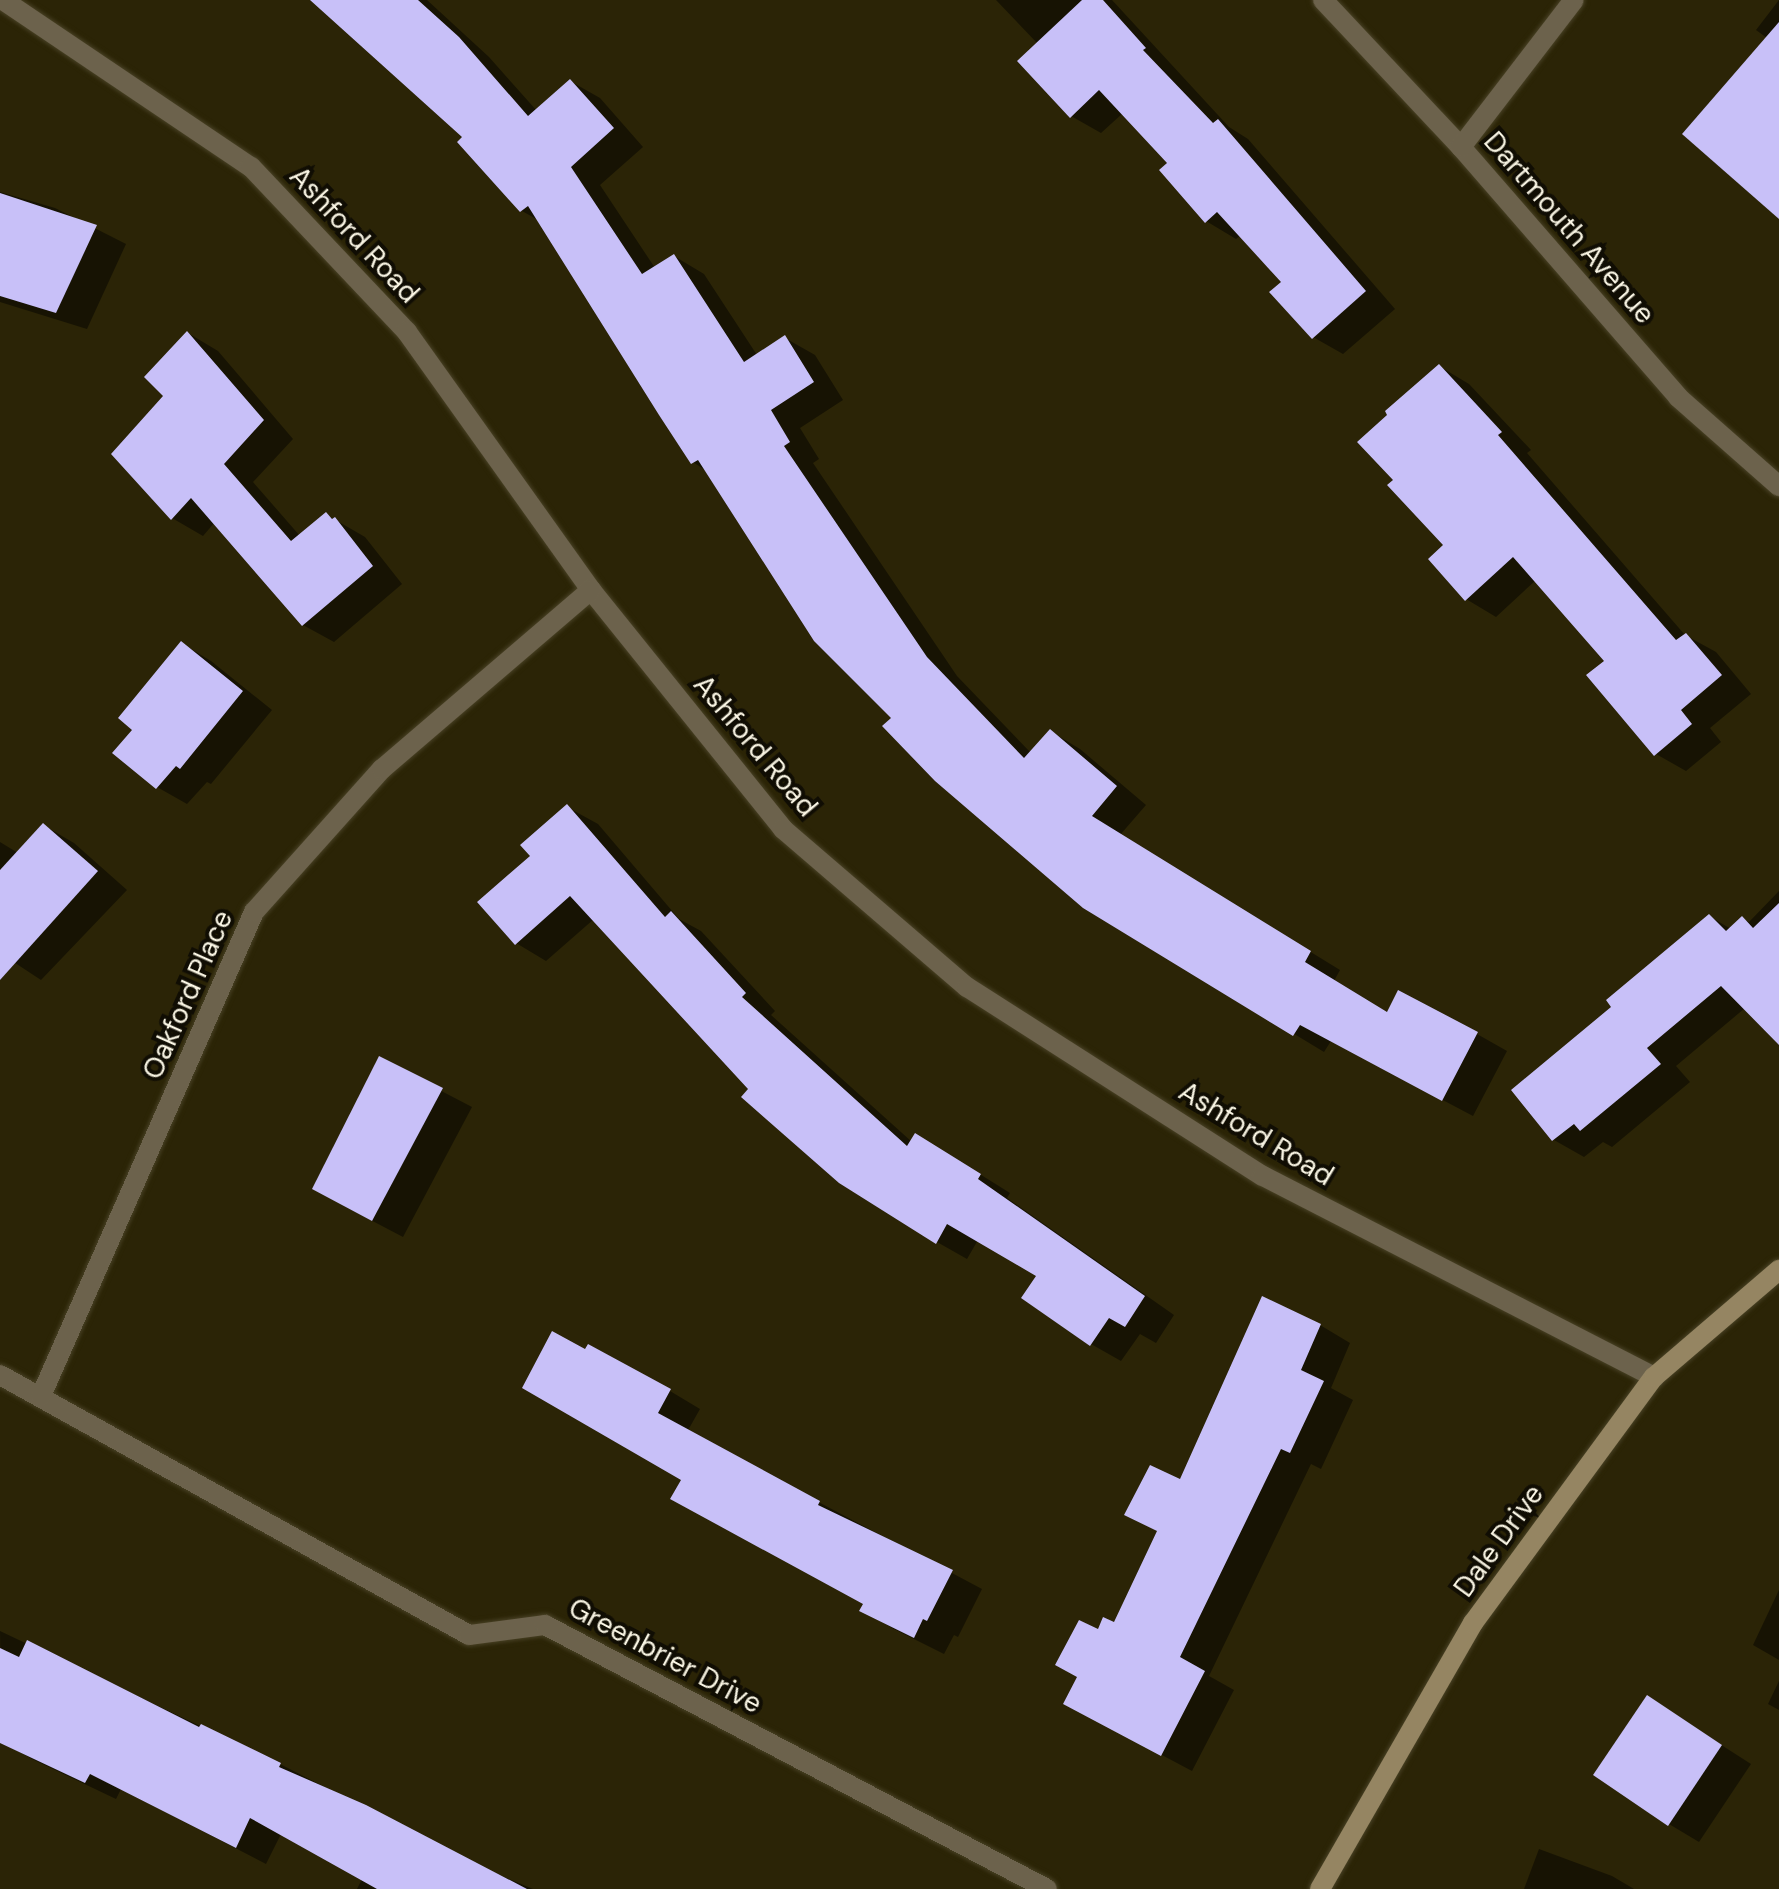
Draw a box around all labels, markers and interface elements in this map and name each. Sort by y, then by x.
street label: Dartmouth Avenue [1477,125,1661,331]
street label: Ashford Road [282,160,426,310]
street label: Ashford Road [686,668,824,824]
street label: Oakford Place [136,905,240,1085]
street label: Ashford Road [1173,1075,1339,1193]
street label: Dale Drive [1447,1478,1551,1604]
street label: Greenbrier Drive [563,1591,767,1721]

